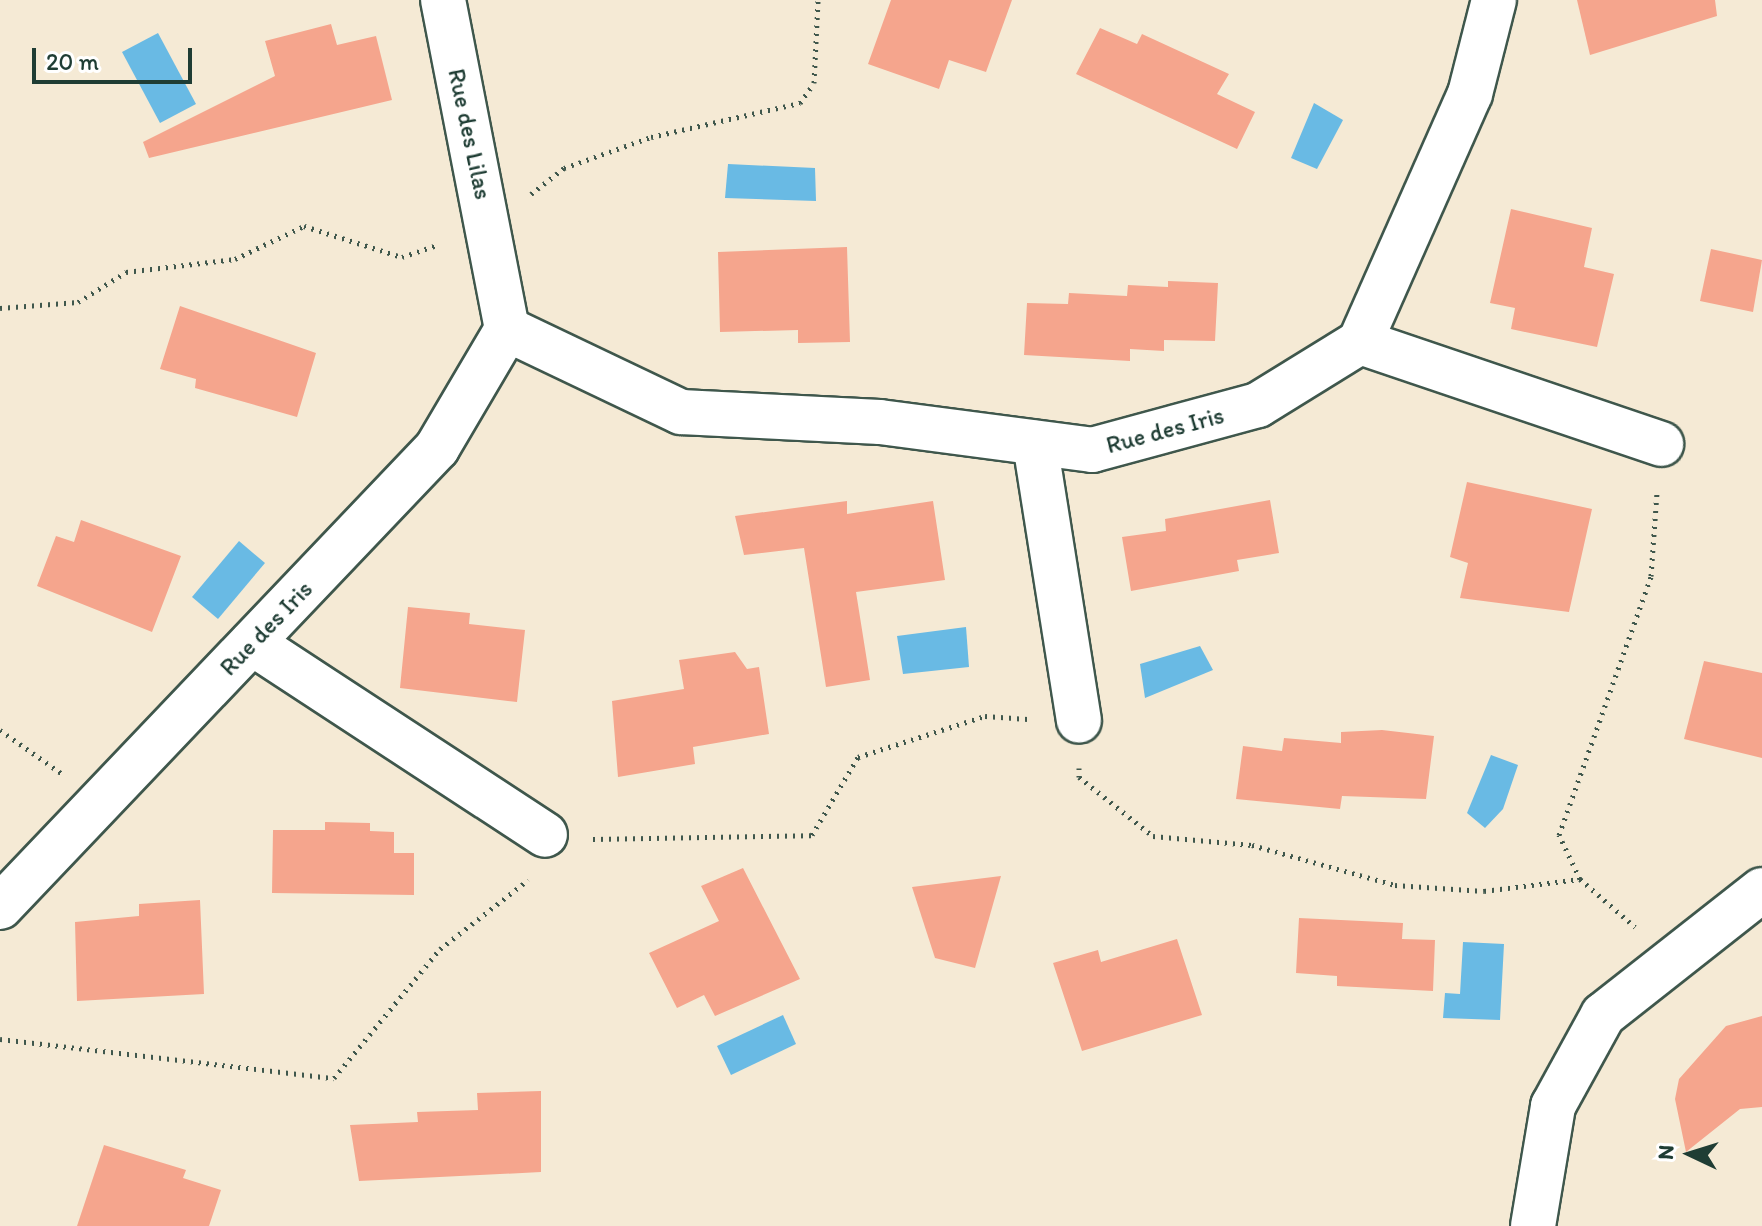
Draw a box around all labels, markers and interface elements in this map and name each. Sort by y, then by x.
scale bar [36,32,196,82]
text: 20 m [46,47,99,76]
street label: Rue des Lilas [442,66,498,202]
street label: Rue des Iris [1103,400,1227,460]
street label: Rue des Iris [214,575,318,681]
north arrow [1650,1114,1730,1194]
text: N [1652,1144,1680,1161]

